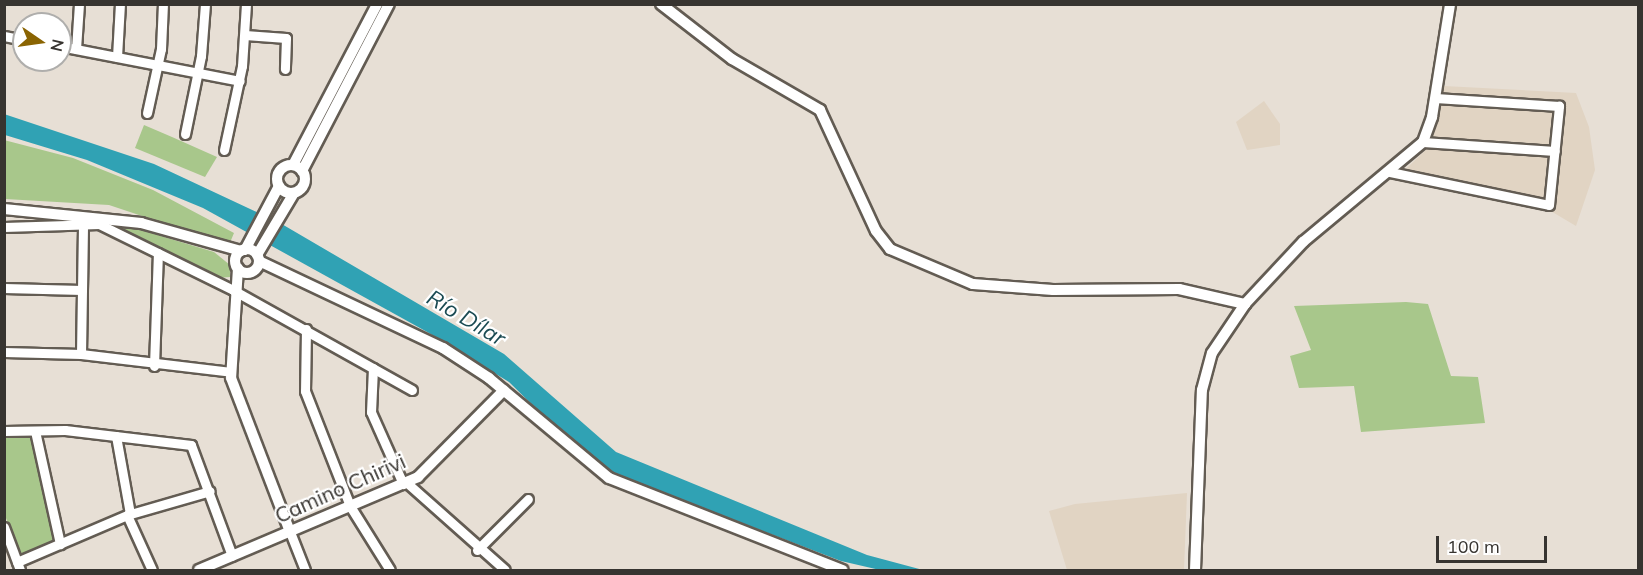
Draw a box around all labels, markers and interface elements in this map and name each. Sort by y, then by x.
north arrow [12,12,72,72]
text: N [46,37,69,54]
water label: Río Dílar [422,284,510,352]
street label: Camino Chirivi [271,448,409,528]
scale bar [1439,524,1550,562]
text: 100 m [1447,535,1500,558]

